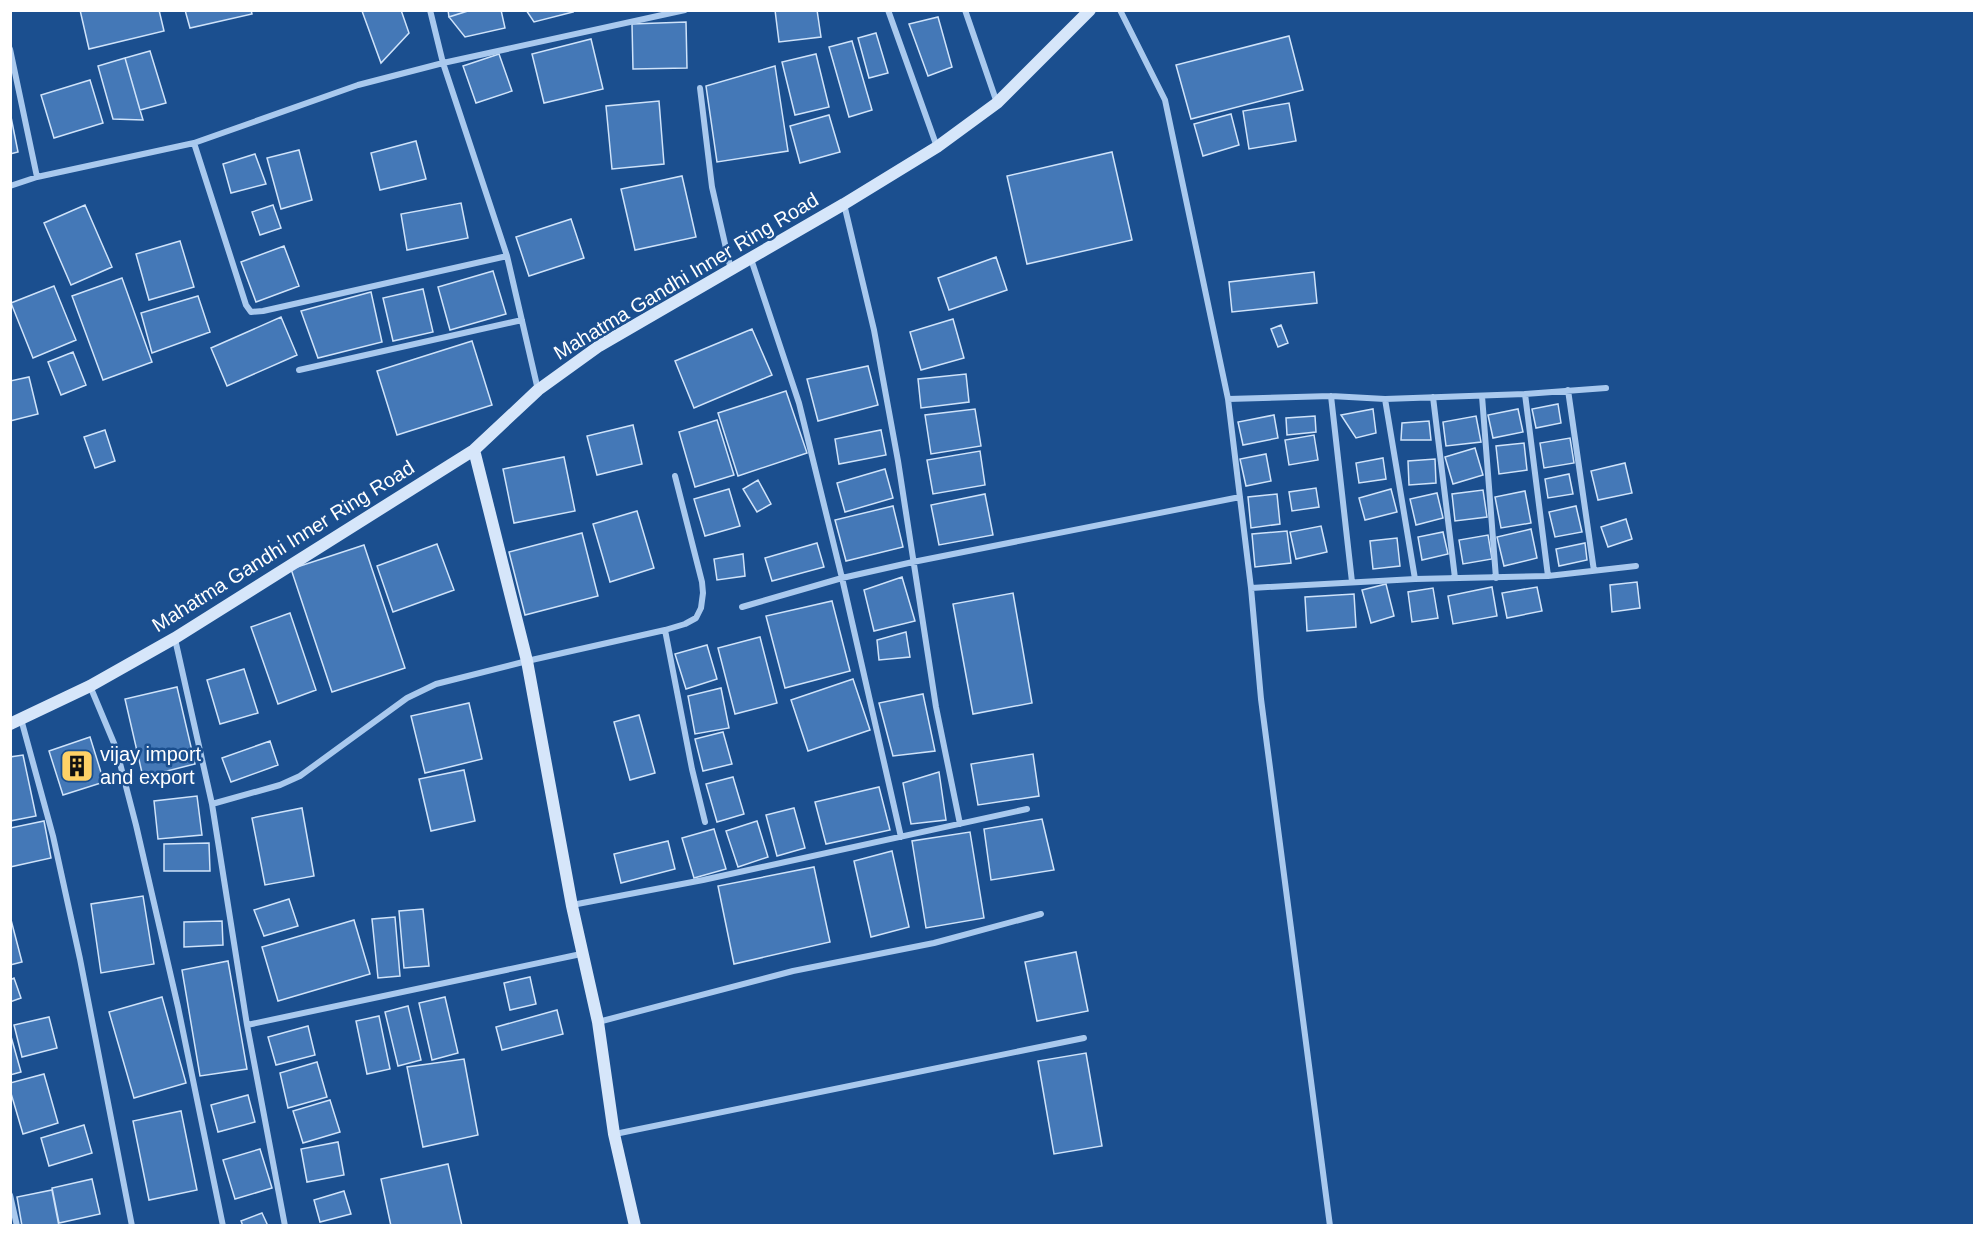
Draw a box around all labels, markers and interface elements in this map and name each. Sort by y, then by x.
street label: Mahatma Gandhi Inner Ring Road [550,188,822,364]
street label: Mahatma Gandhi Inner Ring Road [148,456,418,636]
place label: vijay import and export [100,743,202,788]
building icon: vijay import and export [59,748,95,784]

